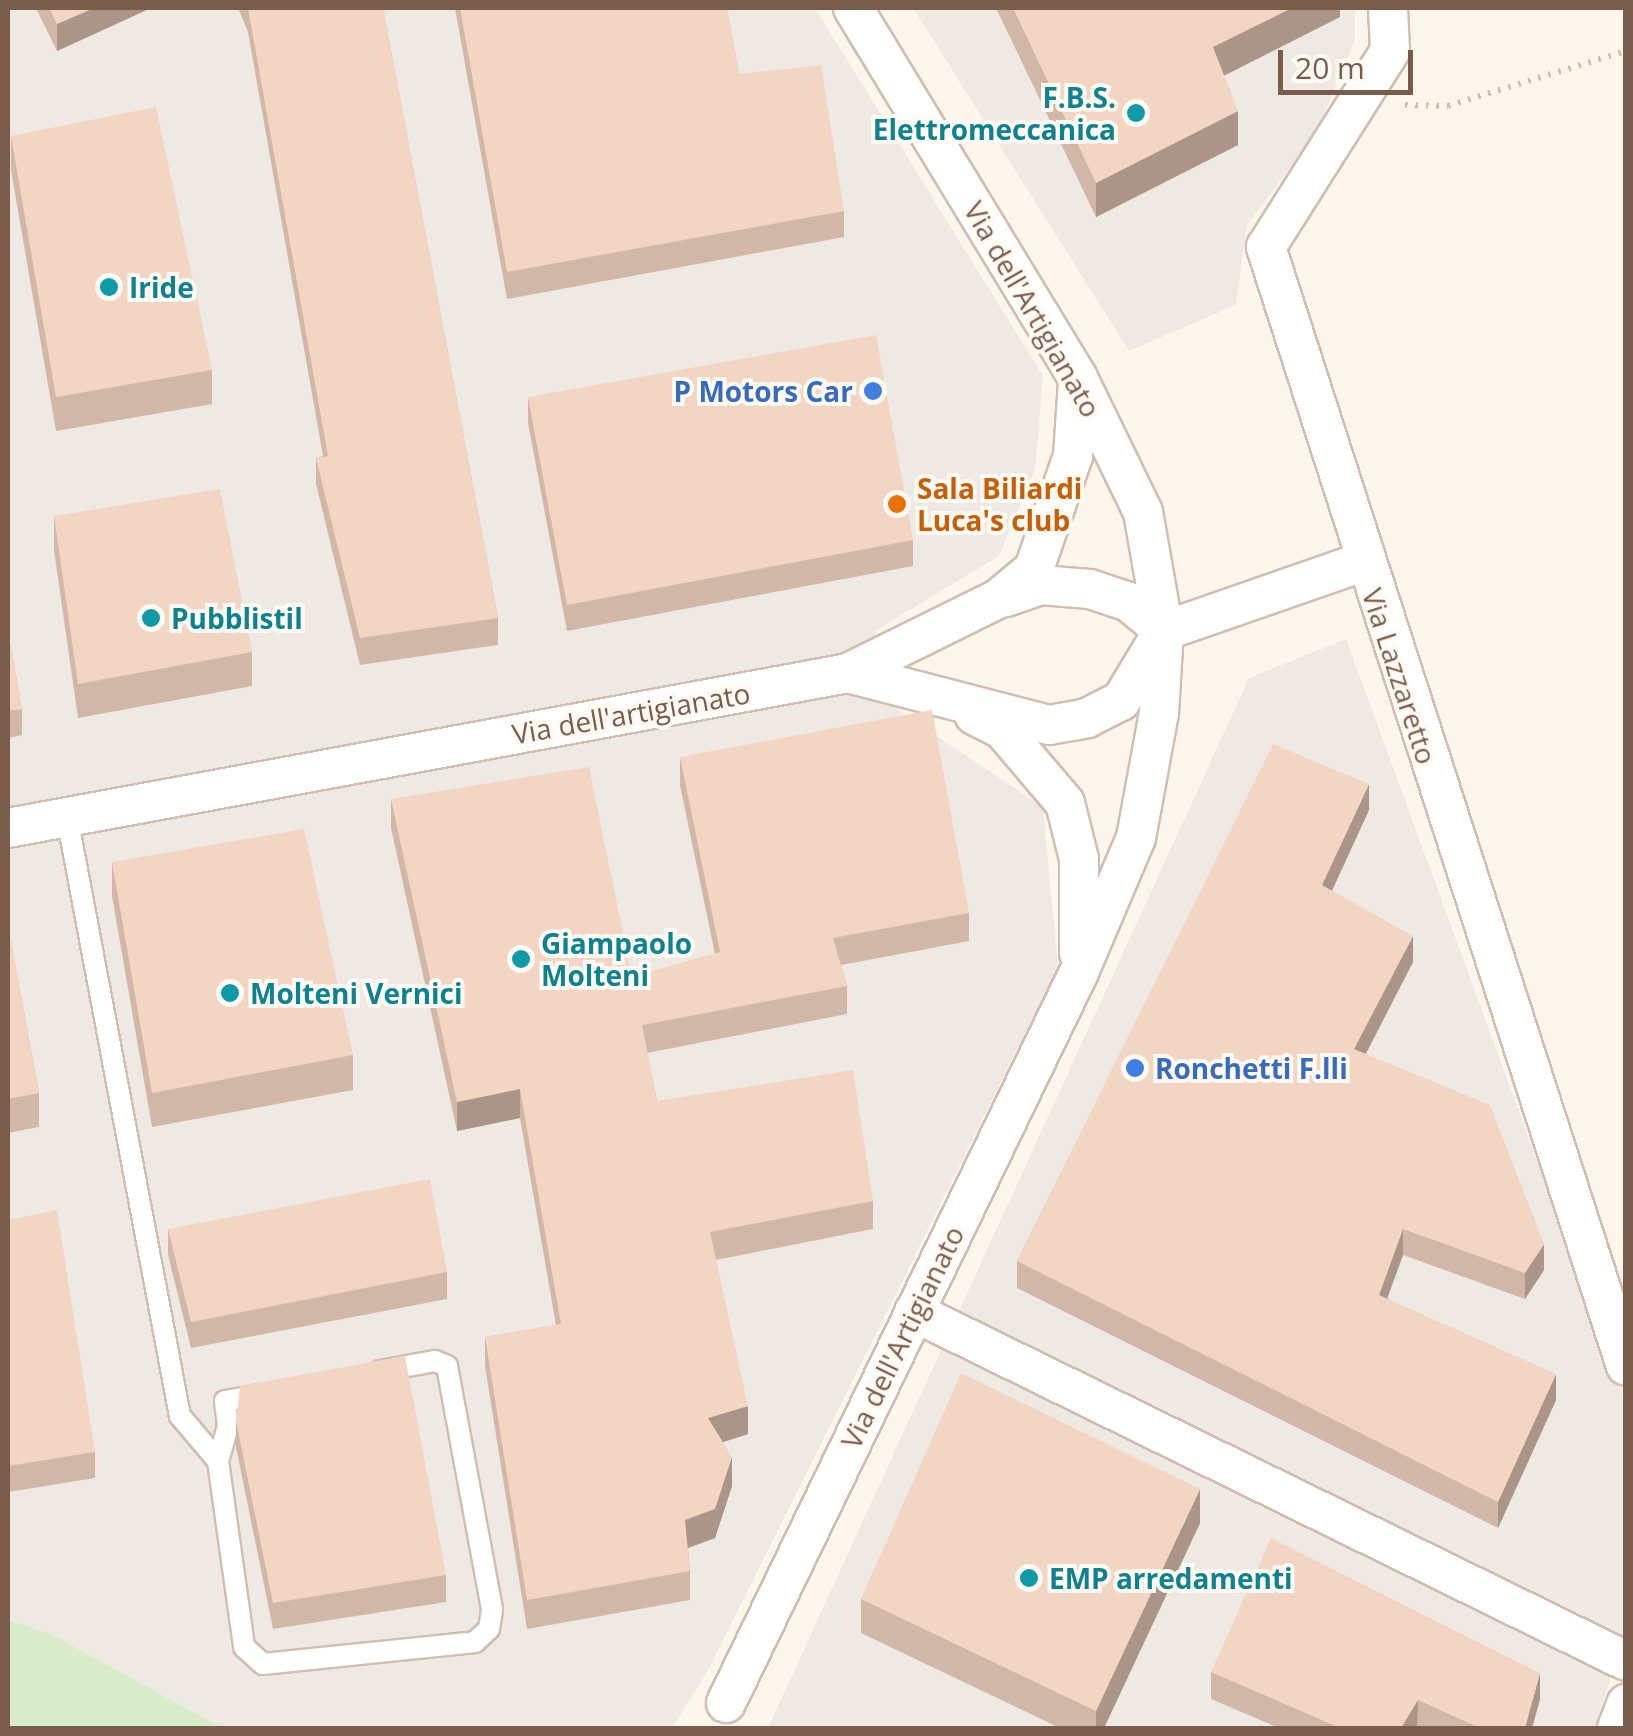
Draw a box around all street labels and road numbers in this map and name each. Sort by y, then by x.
street label: Via dell'Artigianato [958,195,1108,423]
street label: Via Lazzaretto [1356,584,1444,768]
street label: Via dell'artigianato [509,676,753,750]
street label: Via dell'Artigianato [834,1220,970,1454]

